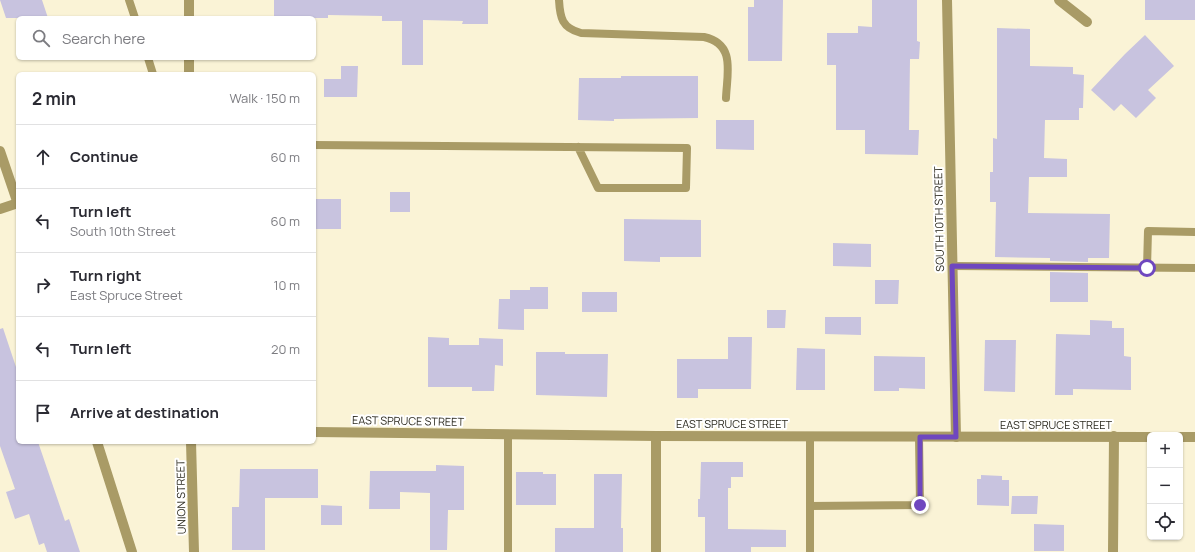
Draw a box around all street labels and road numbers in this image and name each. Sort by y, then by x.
street label: SOUTH 10TH STREET [930,166,947,272]
street label: EAST SPRUCE STREET [352,412,465,429]
street label: EAST SPRUCE STREET [676,416,788,431]
street label: EAST SPRUCE STREET [1000,417,1112,432]
street label: UNION STREET [172,459,189,535]

